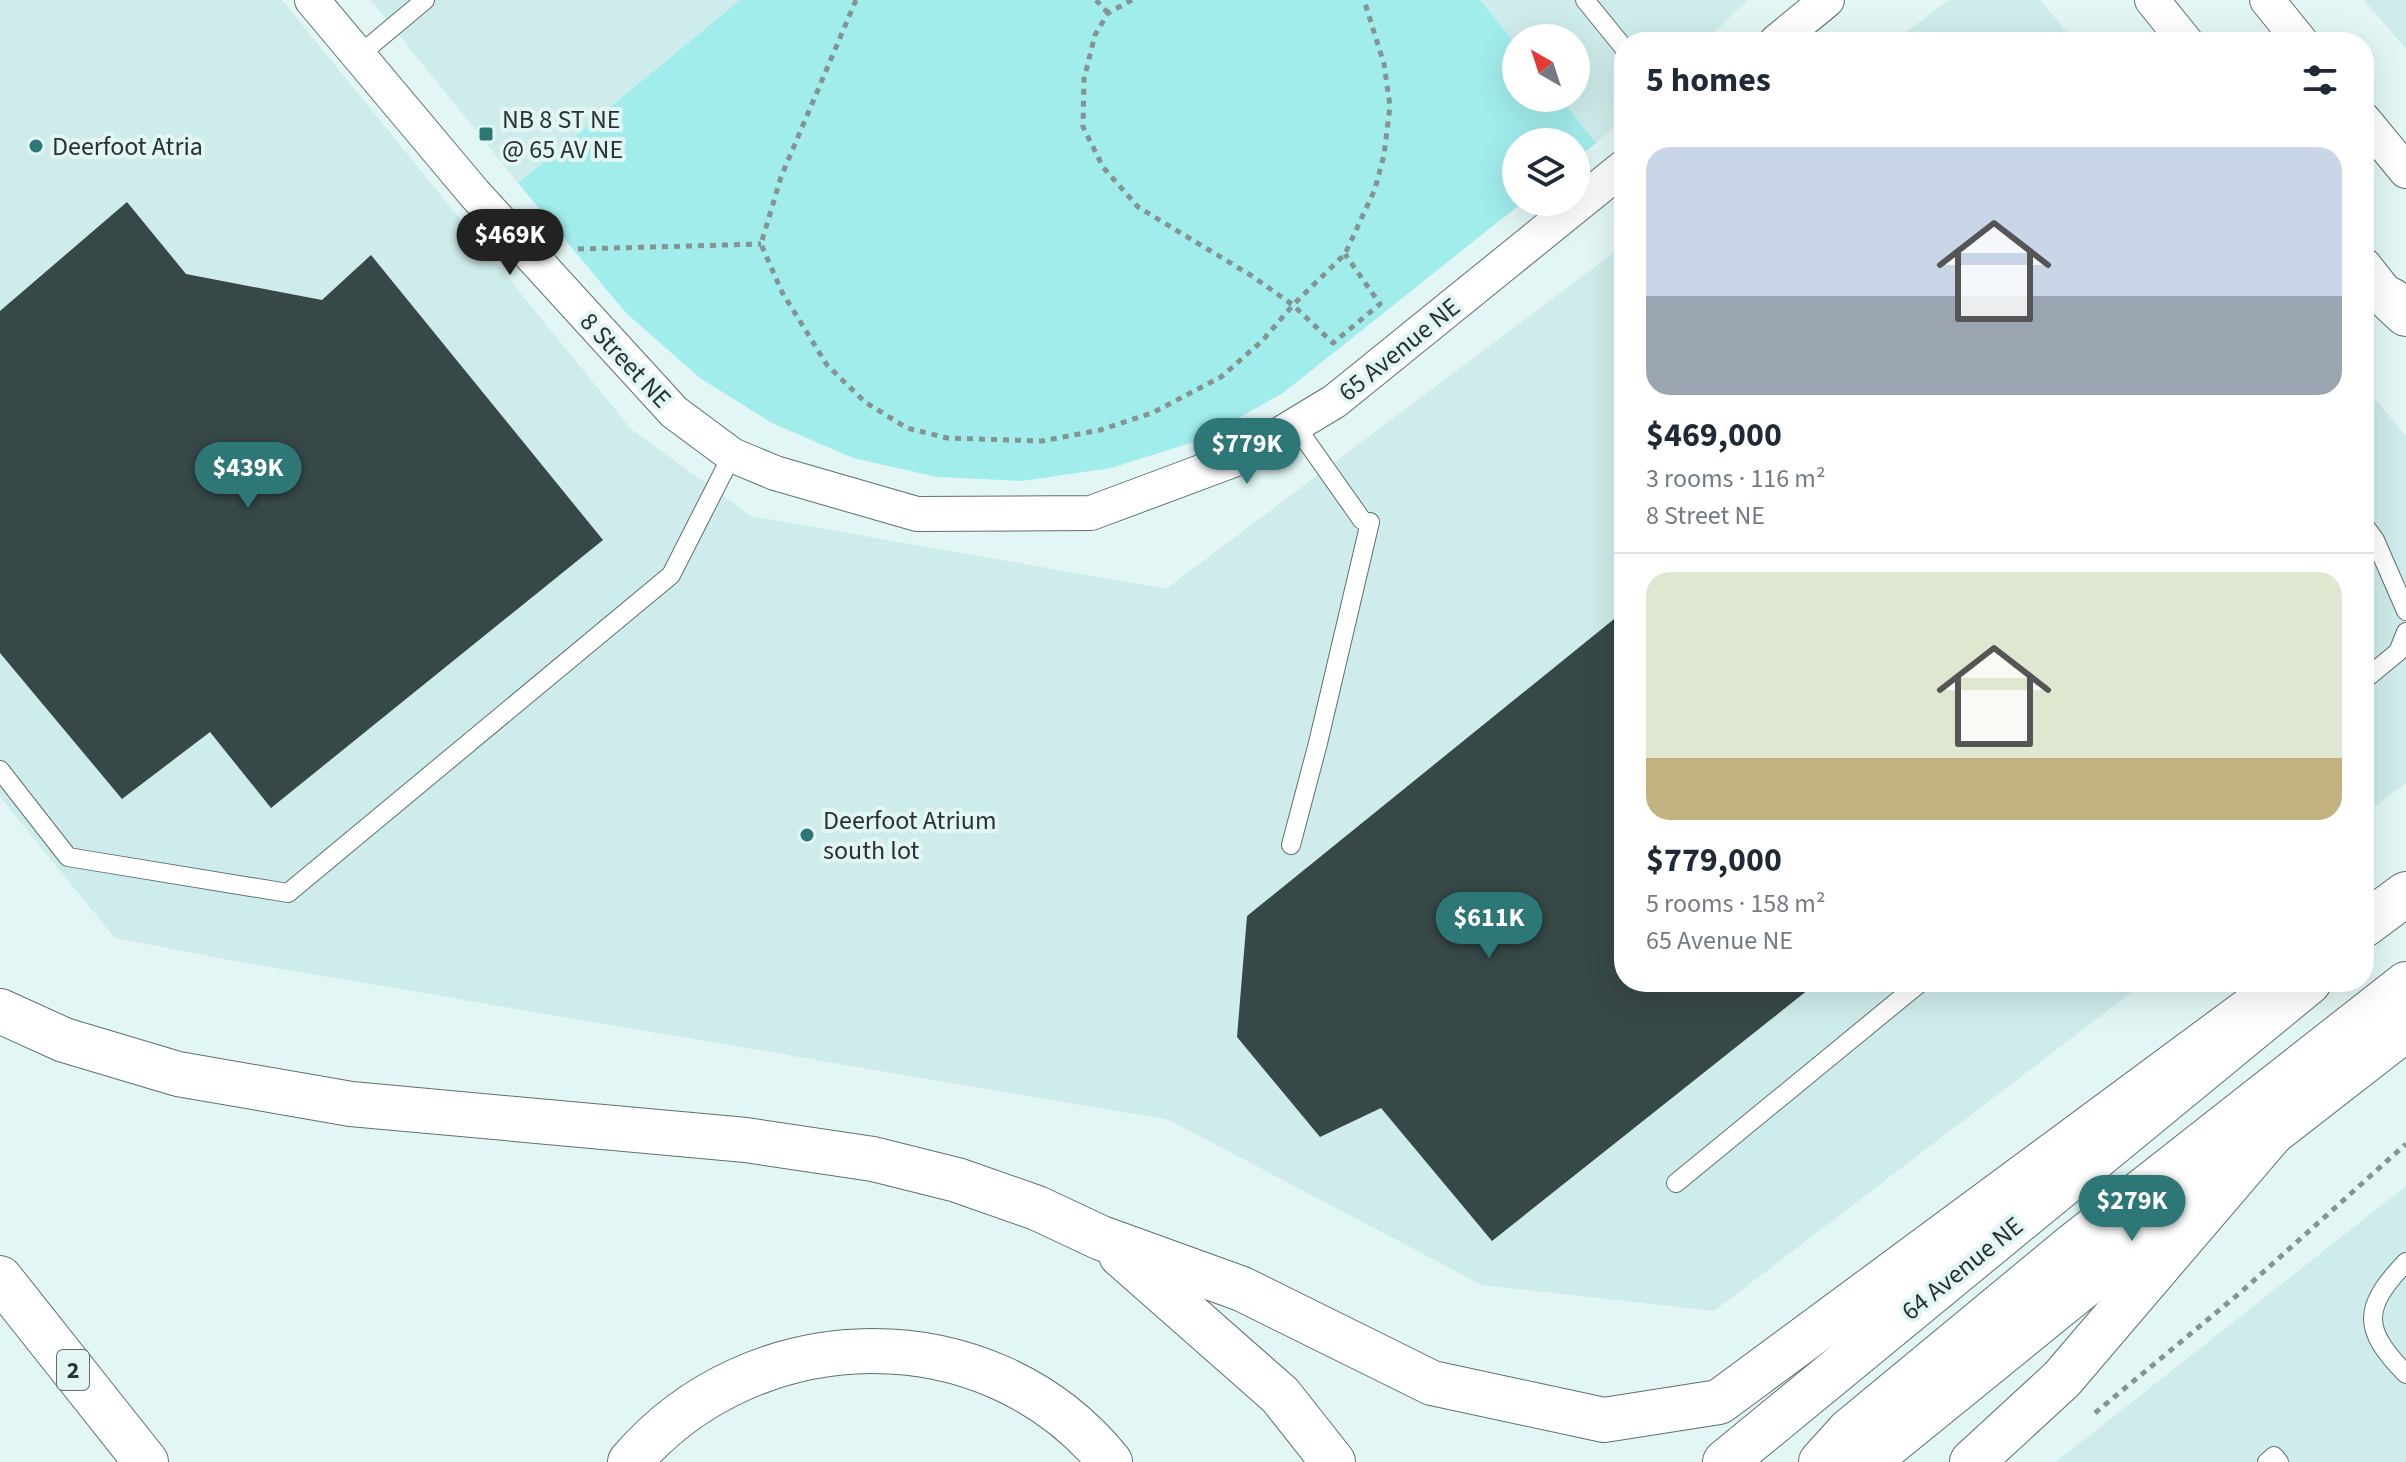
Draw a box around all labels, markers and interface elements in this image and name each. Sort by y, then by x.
north arrow [1502,24,1590,112]
map controls [1502,24,1590,216]
text: 5 homes [1646,56,1771,105]
icon: filters [2298,58,2342,102]
place label: NB 8 ST NE @ 65 AV NE [502,101,623,168]
marker: NB 8 ST NE @ 65 AV NE [477,125,495,143]
place label: Deerfoot Atria [52,128,203,165]
button: layers [1502,128,1590,216]
marker: Deerfoot Atria [27,137,45,155]
icon: home [1922,199,2066,343]
pin: $469K [454,209,566,277]
text: $469K [475,216,545,253]
street label: 65 Avenue NE [1331,289,1468,410]
street label: 8 Street NE [572,304,680,416]
text: $469,000 [1646,411,1782,460]
pin: $779K [1191,418,1303,486]
text: $779K [1212,425,1282,462]
pin: $439K [192,442,304,510]
text: $439K [213,449,283,486]
text: 3 rooms · 116 m² [1646,460,1825,497]
text: 8 Street NE [1646,497,1765,534]
icon: home [1922,624,2066,768]
place label: Deerfoot Atrium south lot [823,802,997,869]
marker: Deerfoot Atrium south lot [798,826,816,844]
text: $779,000 [1646,836,1782,885]
text: 5 rooms · 158 m² [1646,885,1825,922]
pin: $611K [1433,892,1545,960]
text: $611K [1454,899,1524,936]
text: 65 Avenue NE [1646,922,1793,959]
pin: $279K [2076,1175,2188,1243]
text: $279K [2097,1182,2167,1219]
street label: 64 Avenue NE [1894,1208,2031,1329]
road number: 2 [57,1350,89,1390]

